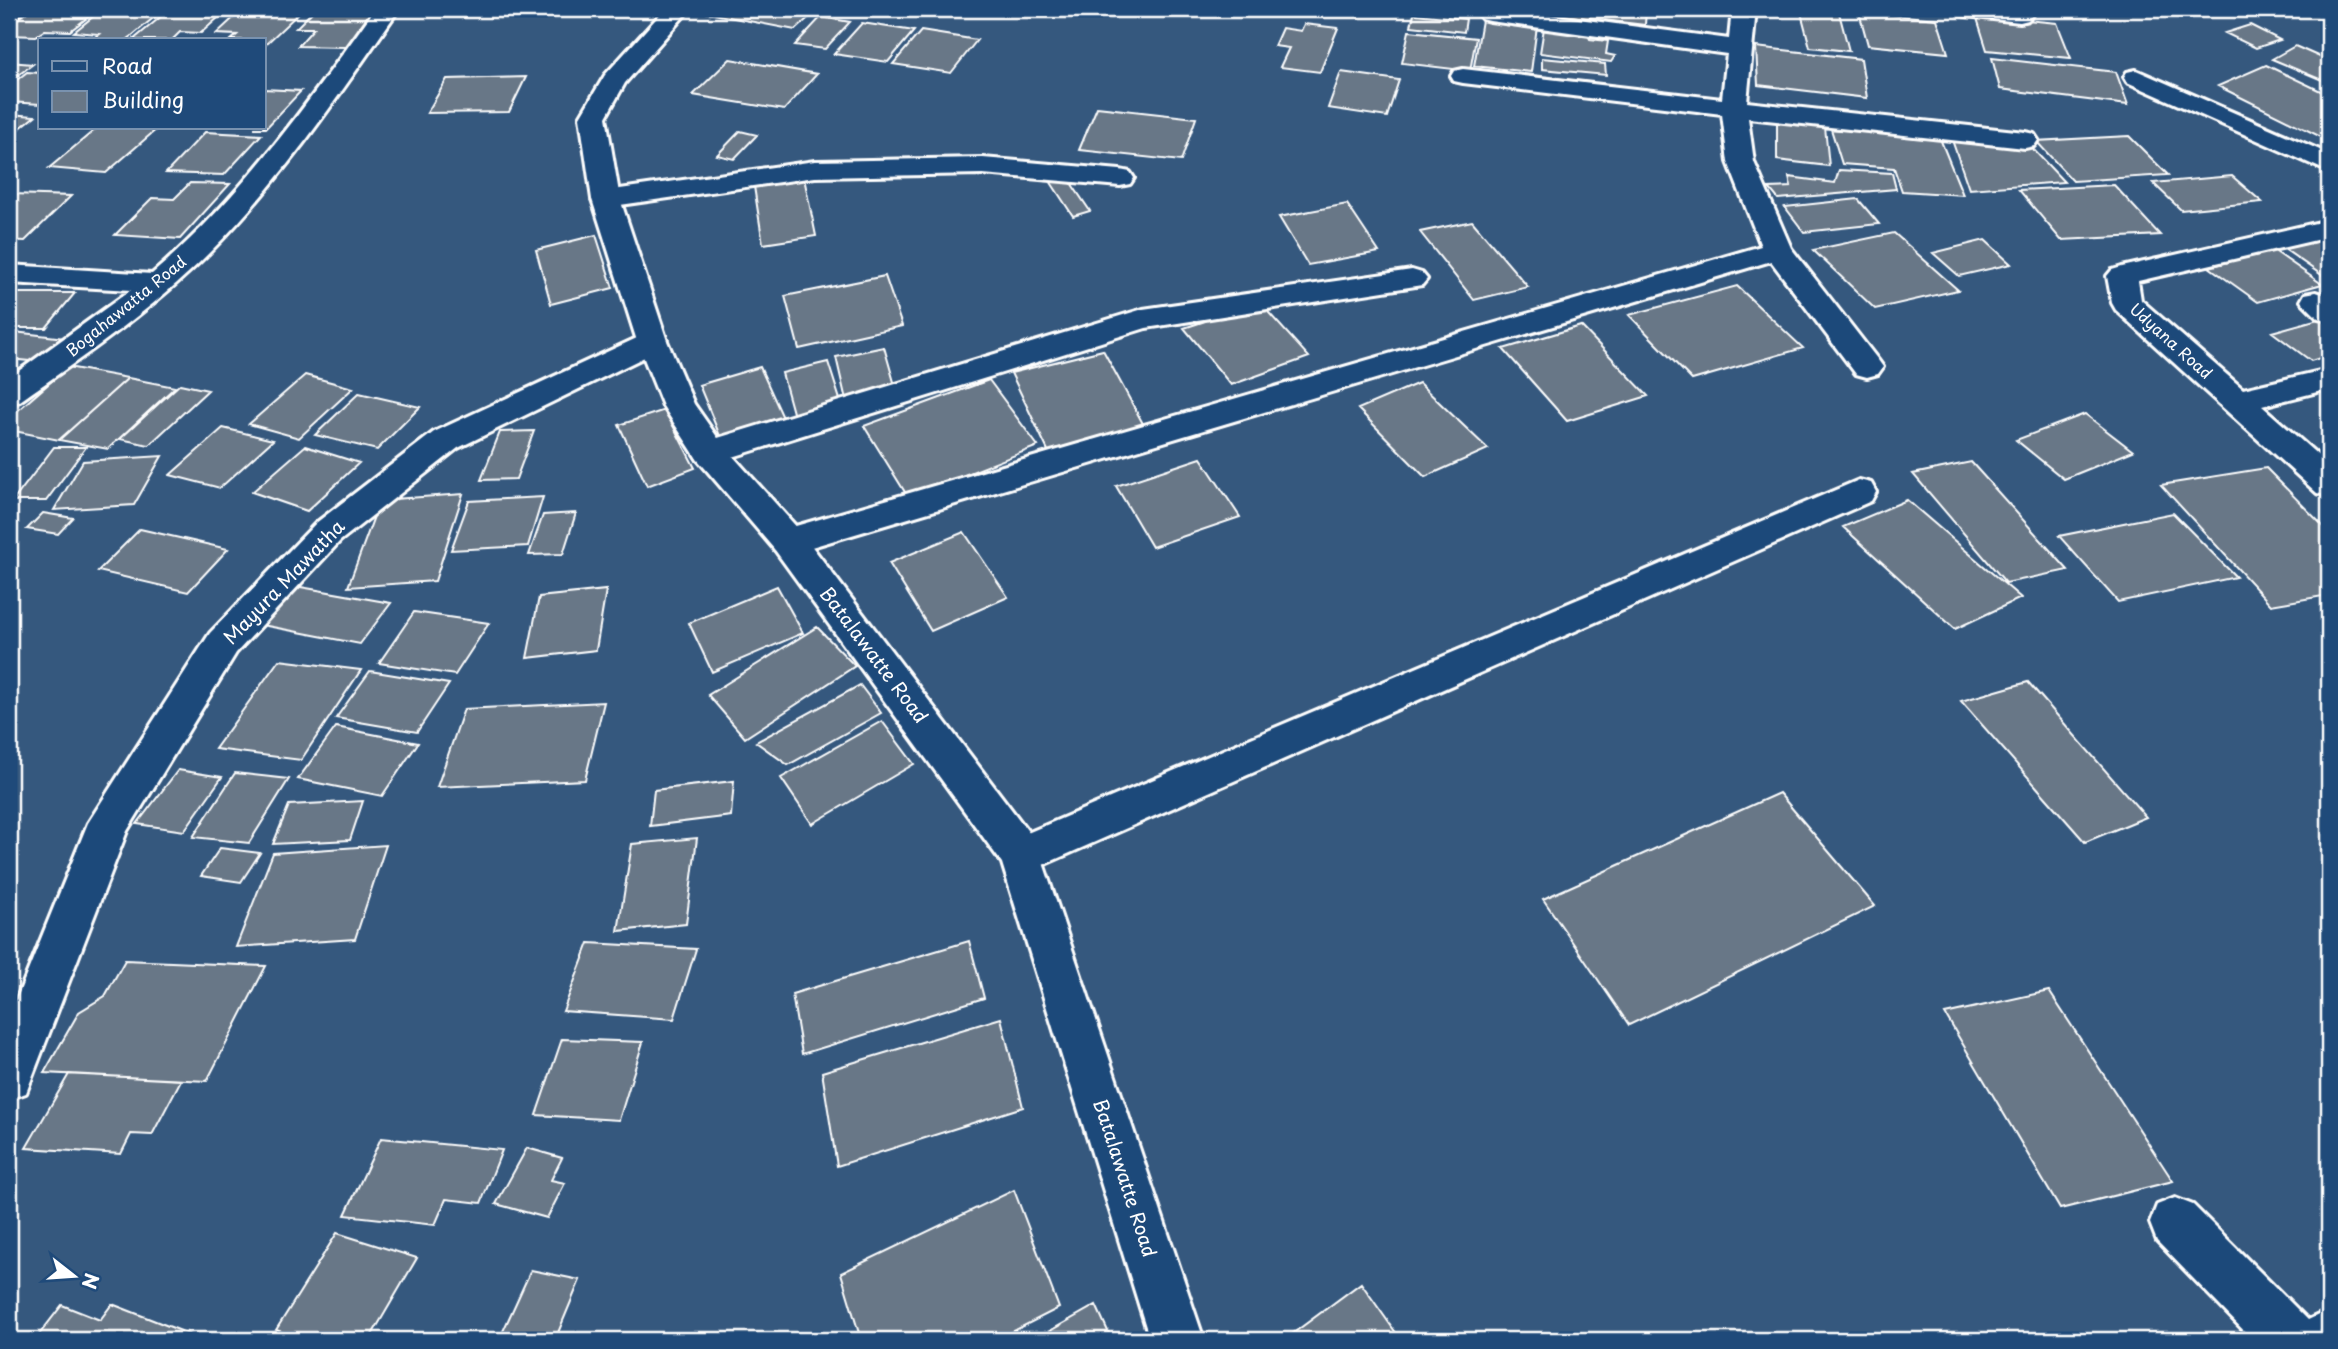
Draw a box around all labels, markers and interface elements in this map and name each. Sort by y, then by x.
legend [38,38,266,130]
text: Road [102,49,153,81]
text: Building [102,83,184,115]
street label: Bogahawatta Road [60,249,191,361]
street label: Udyana Road [2125,297,2218,384]
street label: Mayura Mawatha [216,512,350,650]
street label: Batalawatte Road [814,580,936,729]
street label: Batalawatte Road [1087,1095,1165,1260]
north arrow [38,1240,108,1310]
text: N [76,1270,107,1293]

